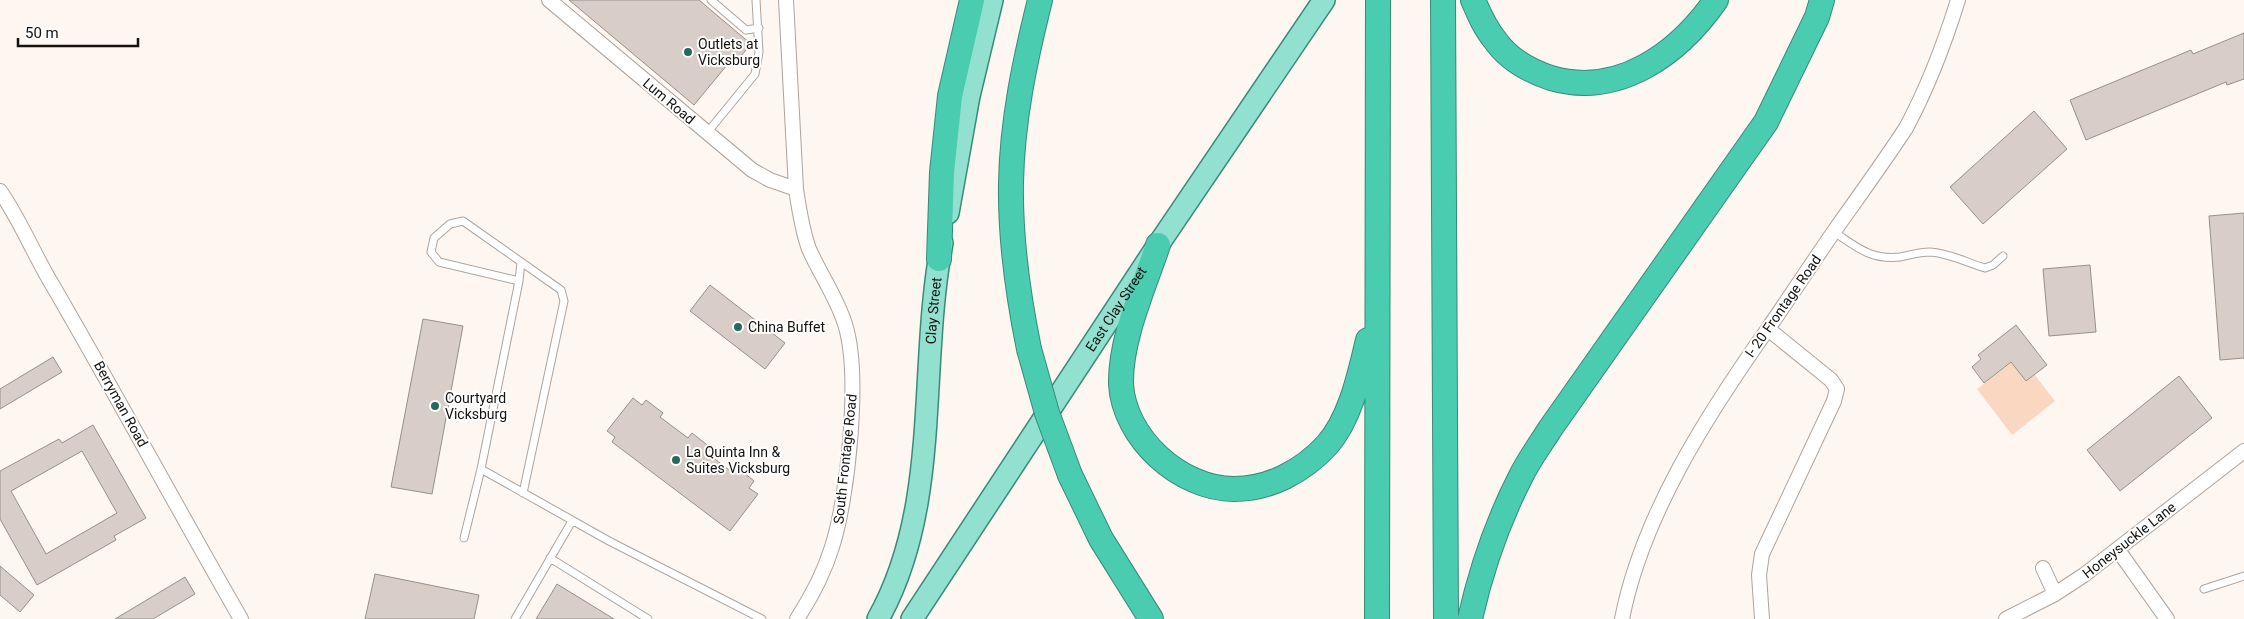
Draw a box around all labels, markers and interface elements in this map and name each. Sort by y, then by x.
scale bar [18,15,138,47]
text: 50 m [25,24,59,42]
place label: Outlets at Vicksburg [698,36,760,68]
marker: Outlets at Vicksburg [682,46,694,58]
street label: Lum Road [640,75,698,127]
street label: I- 20 Frontage Road [1742,252,1824,360]
street label: East Clay Street [1082,263,1150,354]
street label: Clay Street [922,276,945,345]
place label: China Buffet [748,319,825,335]
marker: China Buffet [732,321,744,333]
street label: Berryman Road [91,358,151,450]
place label: Courtyard Vicksburg [445,390,507,422]
street label: South Frontage Road [830,393,860,525]
marker: Courtyard Vicksburg [429,400,441,412]
place label: La Quinta Inn & Suites Vicksburg [686,444,790,476]
marker: La Quinta Inn & Suites Vicksburg [670,454,682,466]
street label: Honeysuckle Lane [2079,499,2179,581]

